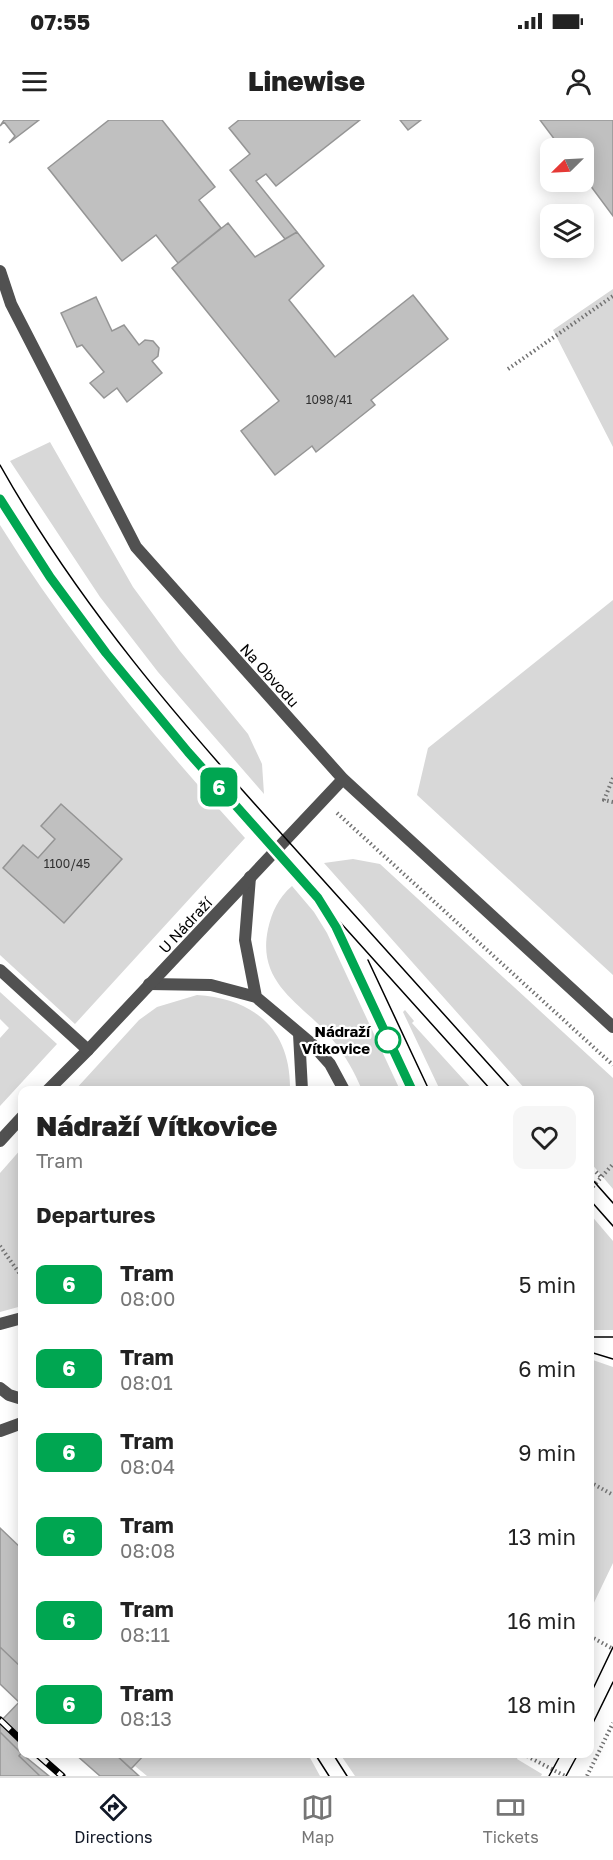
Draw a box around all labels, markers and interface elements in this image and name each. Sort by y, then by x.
text: 07:55 [30,8,90,35]
icon: menu [18,65,51,98]
text: Linewise [248,65,365,97]
icon: person [562,65,595,98]
north arrow [540,138,594,192]
map controls [540,138,594,258]
button: layers [540,204,594,258]
house number: 1098/41 [306,392,353,407]
street label: Na Obvodu [237,640,303,710]
line badge: 6 [200,768,238,806]
text: 6 [212,774,226,800]
house number: 1100/45 [44,856,90,871]
street label: U Nádraží [155,893,216,957]
place label: Nádraží Vítkovice [302,1022,372,1057]
marker: Nádraží Vítkovice [375,1027,401,1053]
button: heart [513,1106,576,1169]
text: Nádraží Vítkovice [36,1109,277,1142]
text: Tram [36,1148,83,1172]
text: Departures [36,1201,155,1228]
text: Tram [120,1259,174,1286]
text: 6 [62,1271,76,1297]
text: 5 min [519,1271,576,1298]
text: 08:00 [120,1286,175,1310]
text: Tram [120,1343,174,1370]
text: 6 [62,1355,76,1381]
text: 6 min [518,1355,576,1382]
text: 08:01 [120,1370,173,1394]
text: Tram [120,1427,174,1454]
text: 6 [62,1439,76,1465]
text: 9 min [518,1439,576,1466]
text: 08:04 [120,1454,175,1478]
text: Tram [120,1511,174,1538]
text: 6 [62,1523,76,1549]
text: 13 min [508,1523,576,1550]
text: 08:08 [120,1538,175,1562]
text: Tram [120,1595,174,1622]
text: 6 [62,1607,76,1633]
text: 16 min [508,1607,576,1634]
text: 08:11 [120,1622,170,1646]
text: Tram [120,1679,174,1706]
text: 6 [62,1691,76,1717]
text: 18 min [508,1691,576,1718]
text: 08:13 [120,1706,172,1730]
tab: Directions [74,1791,153,1847]
tab: Map [301,1791,334,1847]
tab: Tickets [483,1791,539,1847]

